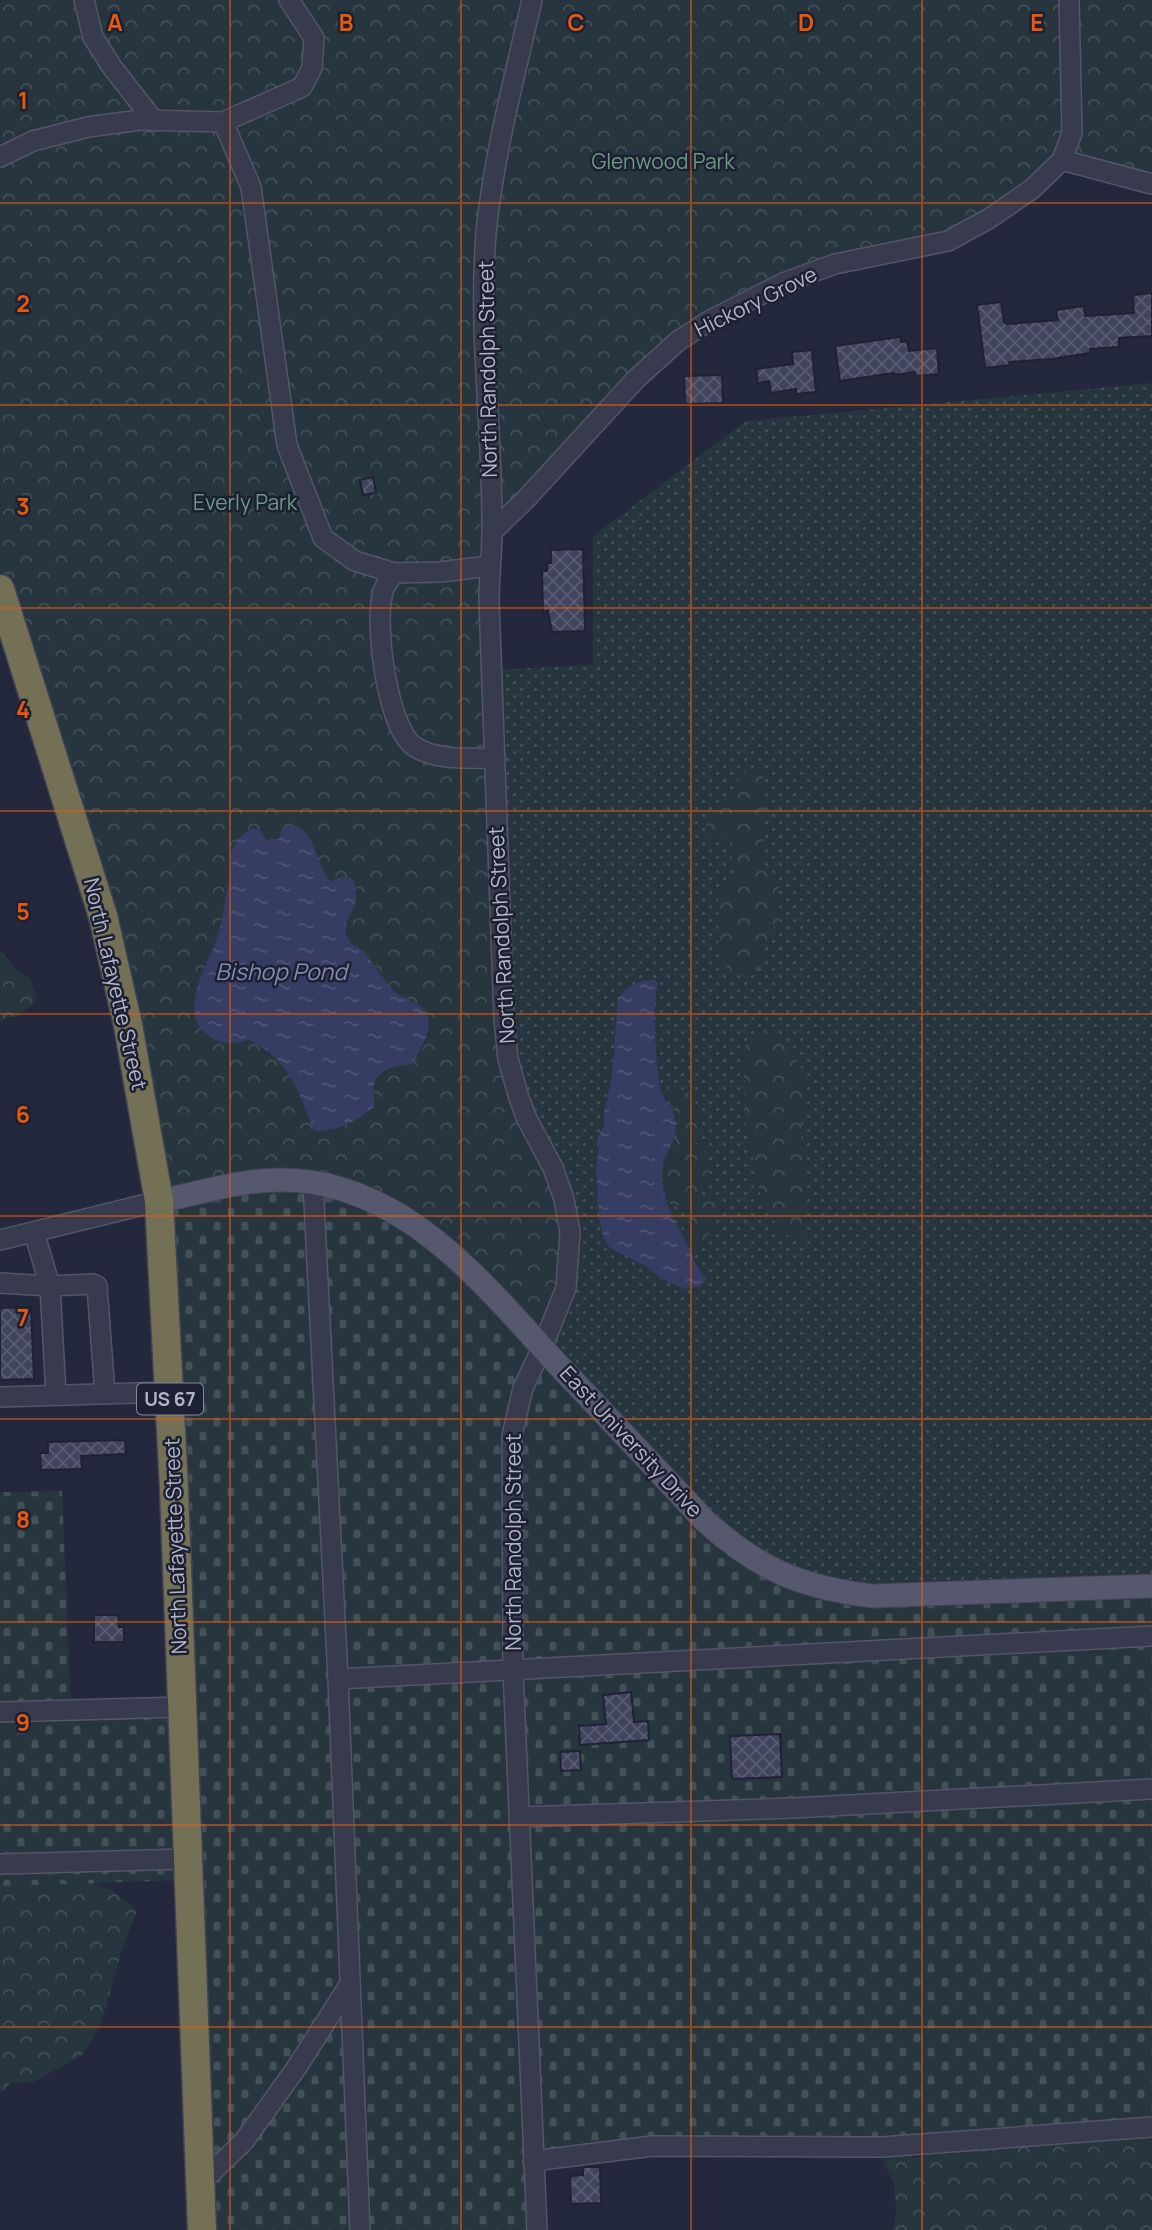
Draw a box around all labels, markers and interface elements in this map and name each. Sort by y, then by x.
text: A [107,6,123,38]
text: B [339,6,353,38]
text: C [568,6,585,38]
text: D [798,6,814,38]
text: E [1030,6,1044,38]
text: 1 [18,84,28,116]
park label: Glenwood Park [591,147,735,175]
street label: Hickory Grove [690,259,821,343]
street label: North Randolph Street [471,260,503,478]
text: 2 [16,287,30,319]
park label: Everly Park [193,488,298,516]
text: 3 [16,490,30,522]
text: 4 [16,693,30,725]
street label: North Randolph Street [481,826,521,1044]
street label: North Lafayette Street [78,875,154,1092]
text: 5 [16,895,30,927]
water label: Bishop Pond [215,955,350,987]
text: 6 [16,1098,30,1130]
text: 7 [17,1301,29,1333]
street label: East University Drive [554,1360,709,1523]
road number: US 67 [137,1384,203,1414]
street label: North Randolph Street [499,1433,527,1651]
street label: North Lafayette Street [157,1437,193,1655]
text: 8 [16,1503,30,1535]
text: 9 [16,1706,30,1738]

